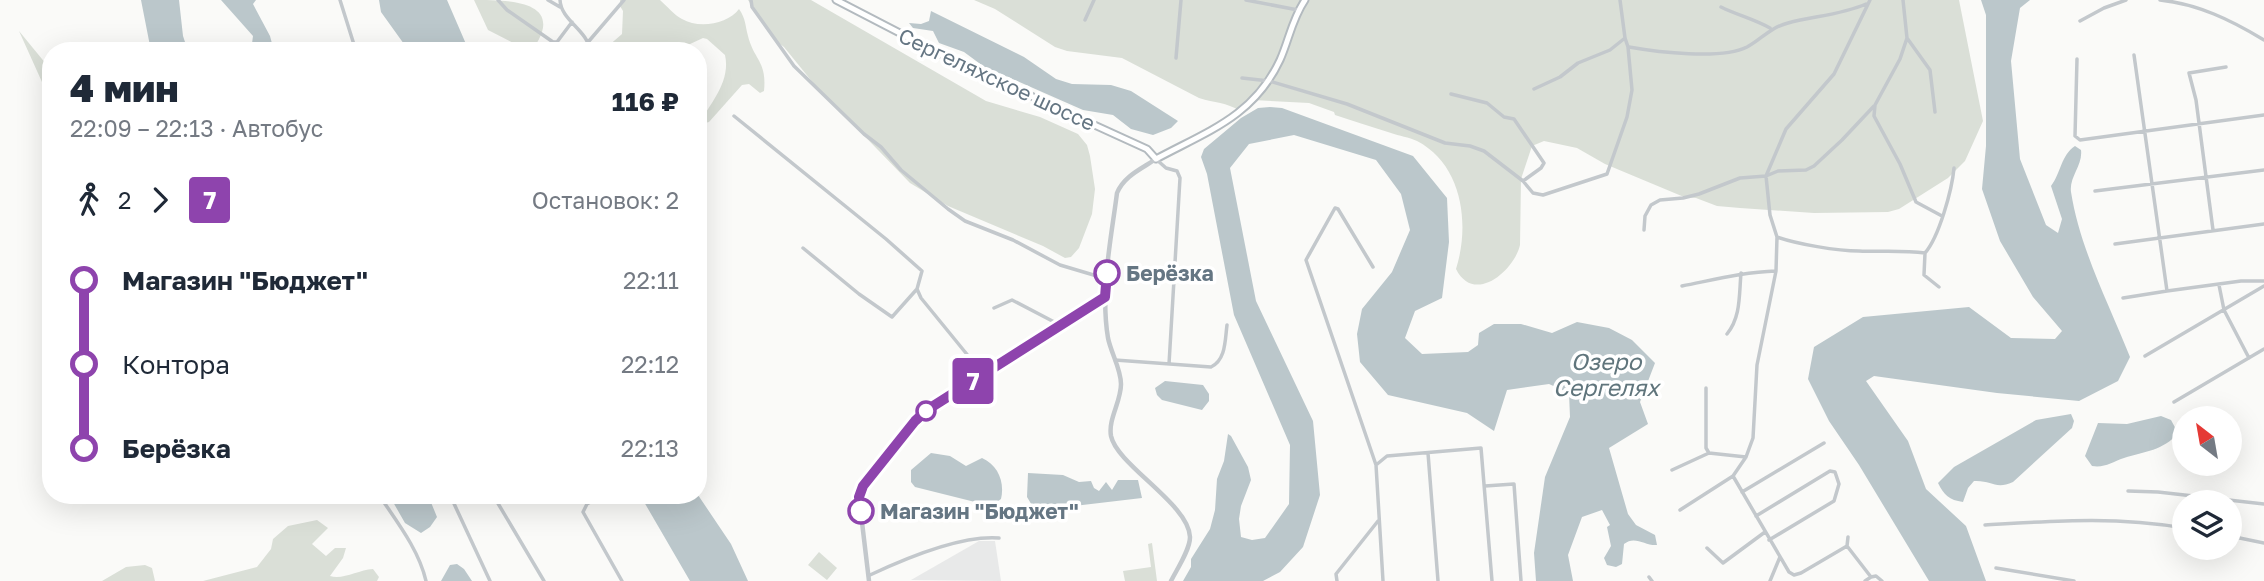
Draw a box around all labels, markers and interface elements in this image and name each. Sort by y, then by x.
street label: Сергеляхское шоссе [895,22,1099,136]
text: 4 мин [70,65,179,110]
text: 116 ₽ [612,86,679,117]
text: 22:09 – 22:13 · Автобус [70,114,323,142]
icon: walk [70,181,108,219]
icon: forward [141,181,179,219]
text: 7 [203,185,216,214]
text: 2 [118,186,131,214]
text: Остановок: 2 [532,186,679,214]
marker: Берёзка [1094,260,1120,286]
place label: Берёзка [1126,260,1214,286]
text: Магазин "Бюджет" [122,265,368,296]
text: 22:11 [623,266,679,294]
water label: Озеро Сергелях [1553,347,1661,401]
text: Контора [122,349,230,380]
text: 22:12 [621,350,679,378]
line badge: 7 [950,358,996,404]
text: 7 [966,366,980,395]
unlabelled marker [916,401,936,421]
north arrow [2172,406,2242,476]
map controls [2172,406,2242,560]
text: Берёзка [122,433,231,464]
text: 22:13 [621,434,679,462]
button: layers [2172,490,2242,560]
marker: Магазин "Бюджет" [848,498,874,524]
place label: Магазин "Бюджет" [880,498,1079,524]

